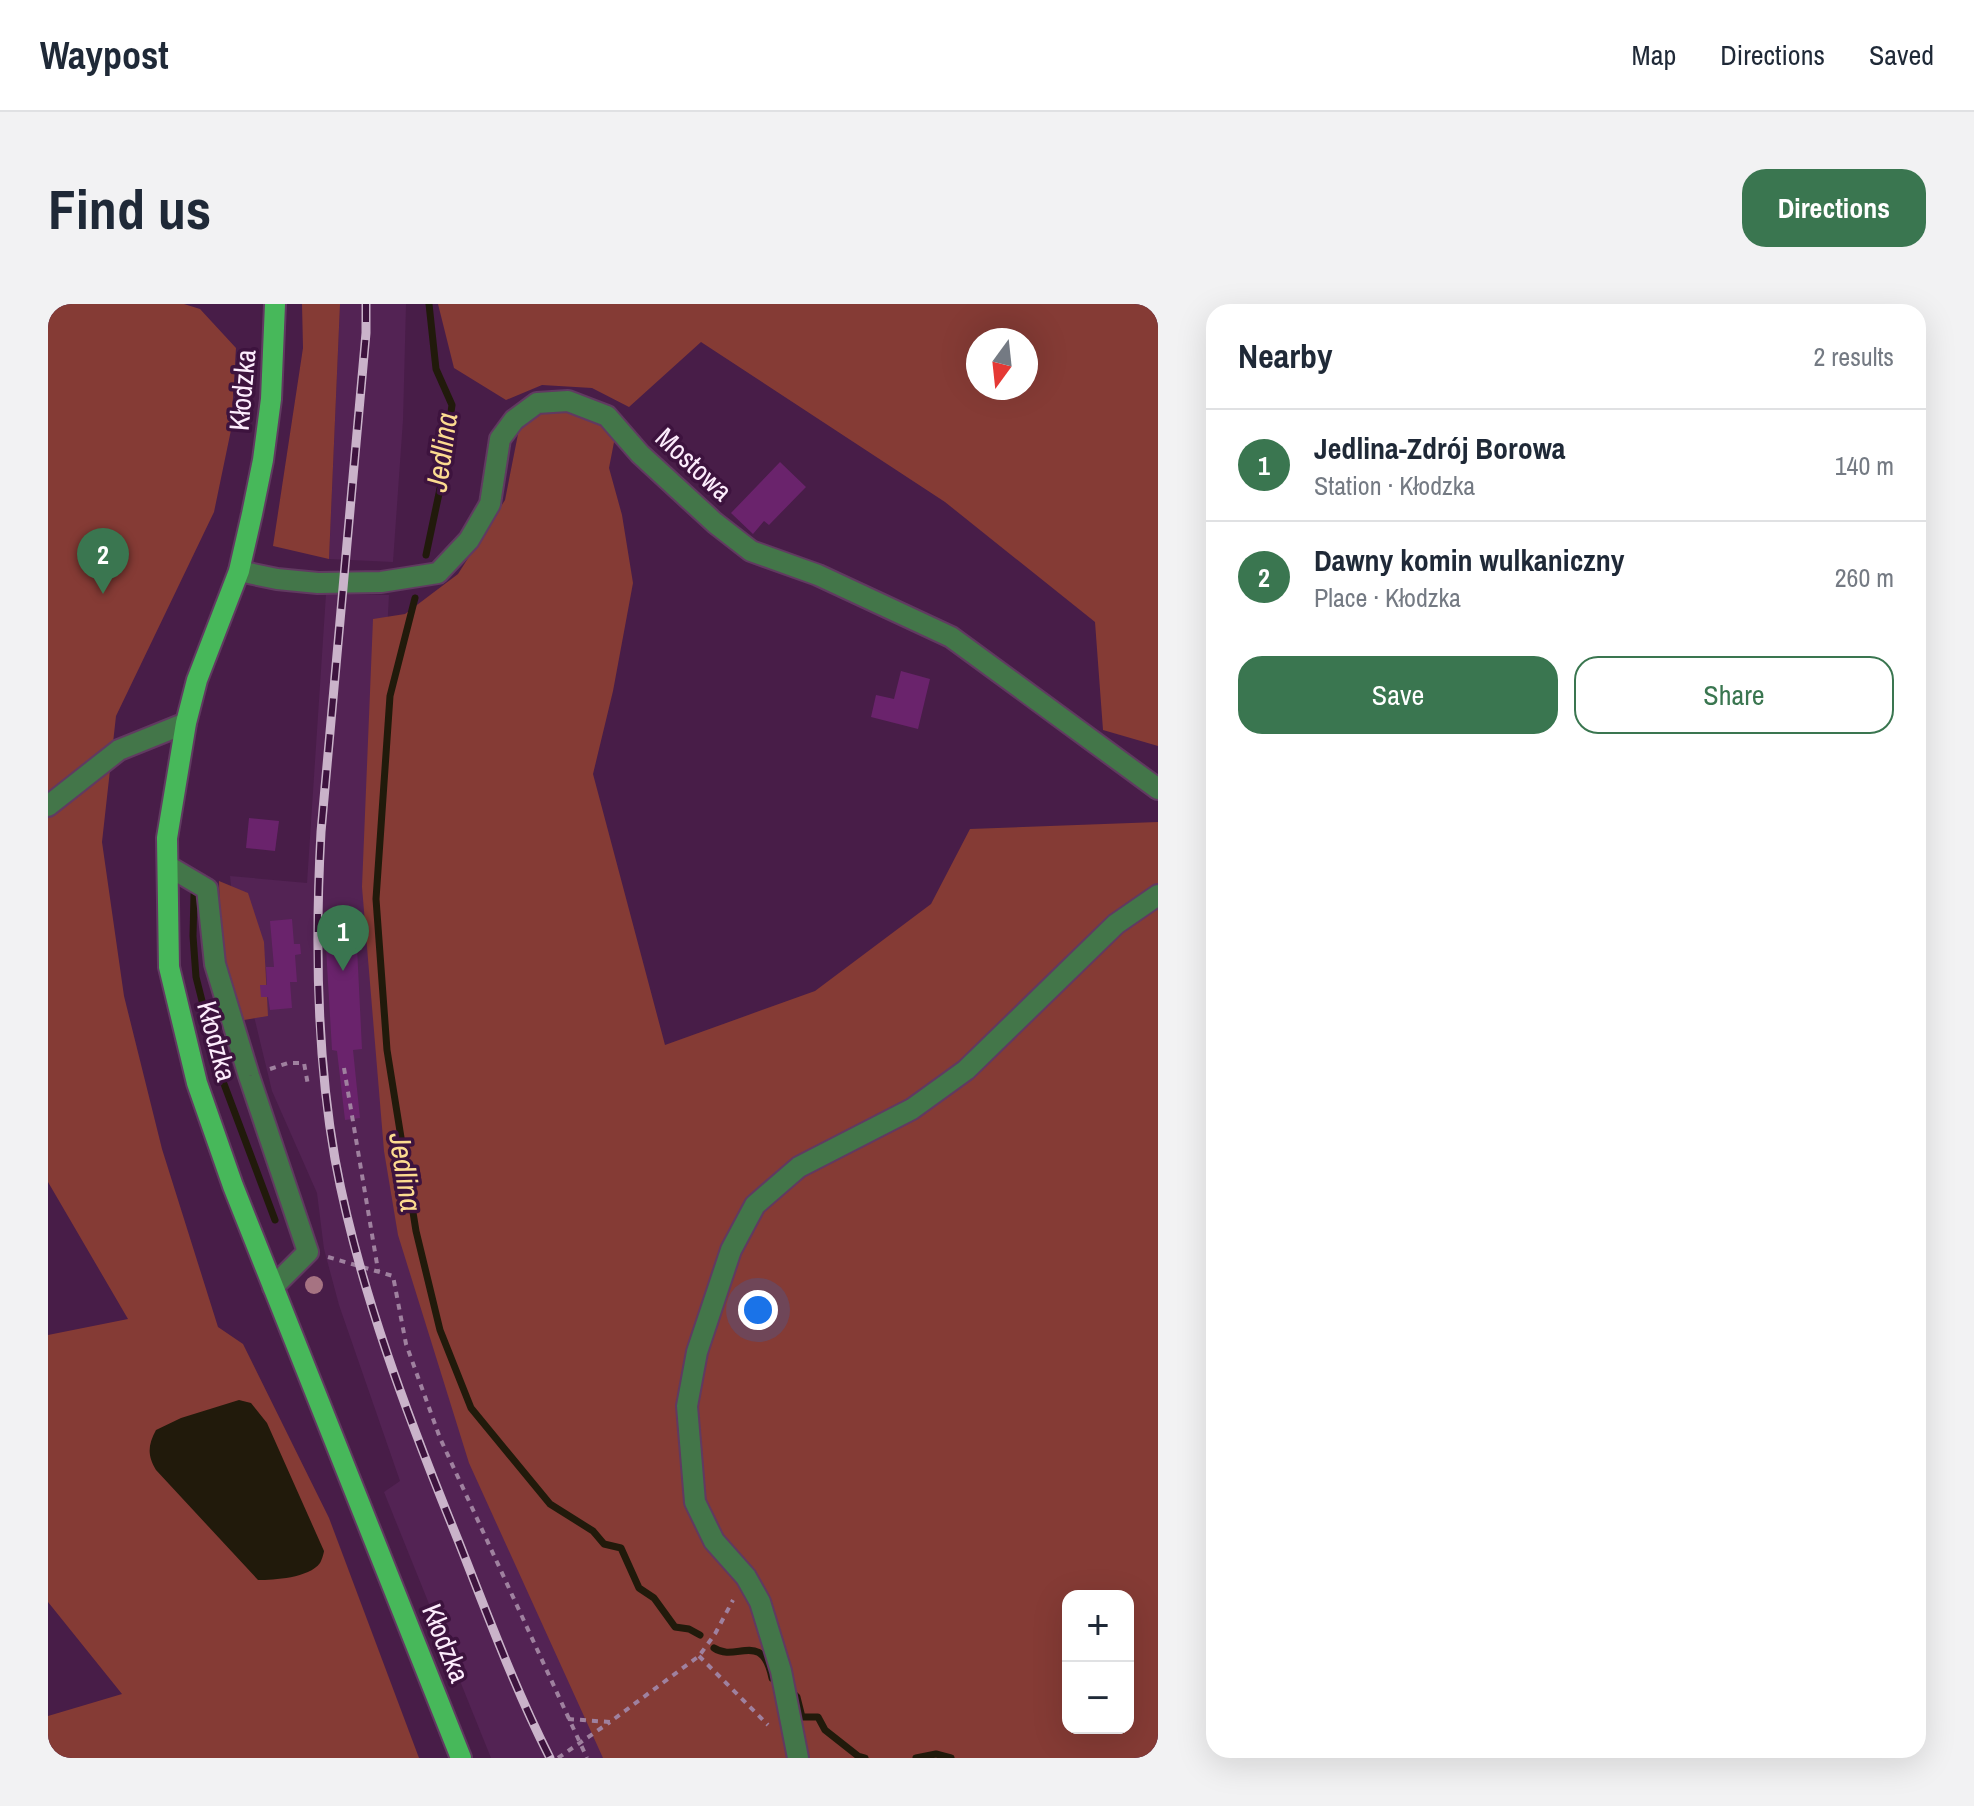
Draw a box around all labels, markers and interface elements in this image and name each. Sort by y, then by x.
text: Waypost [40,30,169,81]
text: Map [1632,36,1676,74]
text: Directions [1720,36,1825,74]
text: Saved [1869,36,1934,74]
button: Directions [1742,169,1926,247]
text: Find us [48,171,211,246]
north arrow [966,328,1038,400]
text: Nearby [1238,333,1333,379]
text: 2 results [1813,339,1894,374]
street label: Kłodzka [220,347,265,432]
water label: Jedlina [416,410,466,495]
street label: Mostowa [647,419,741,509]
text: Jedlina-Zdrój Borowa [1314,428,1566,468]
text: 1 [1258,448,1270,483]
text: 140 m [1835,448,1894,483]
text: Station · Kłodzka [1314,468,1475,503]
pin: 2 [77,528,129,594]
text: Dawny komin wulkaniczny [1314,540,1624,580]
text: 2 [1258,560,1270,595]
text: 260 m [1835,560,1894,595]
text: Place · Kłodzka [1314,580,1461,615]
button: Save [1238,656,1558,734]
button: Share [1574,656,1894,734]
pin: 1 [317,905,369,971]
street label: Kłodzka [188,997,246,1086]
water label: Jedlina [380,1129,432,1214]
your location [738,1290,778,1330]
map controls [1062,1590,1134,1734]
button: + [1062,1590,1134,1662]
street label: Kłodzka [413,1598,479,1688]
button: − [1062,1662,1134,1734]

